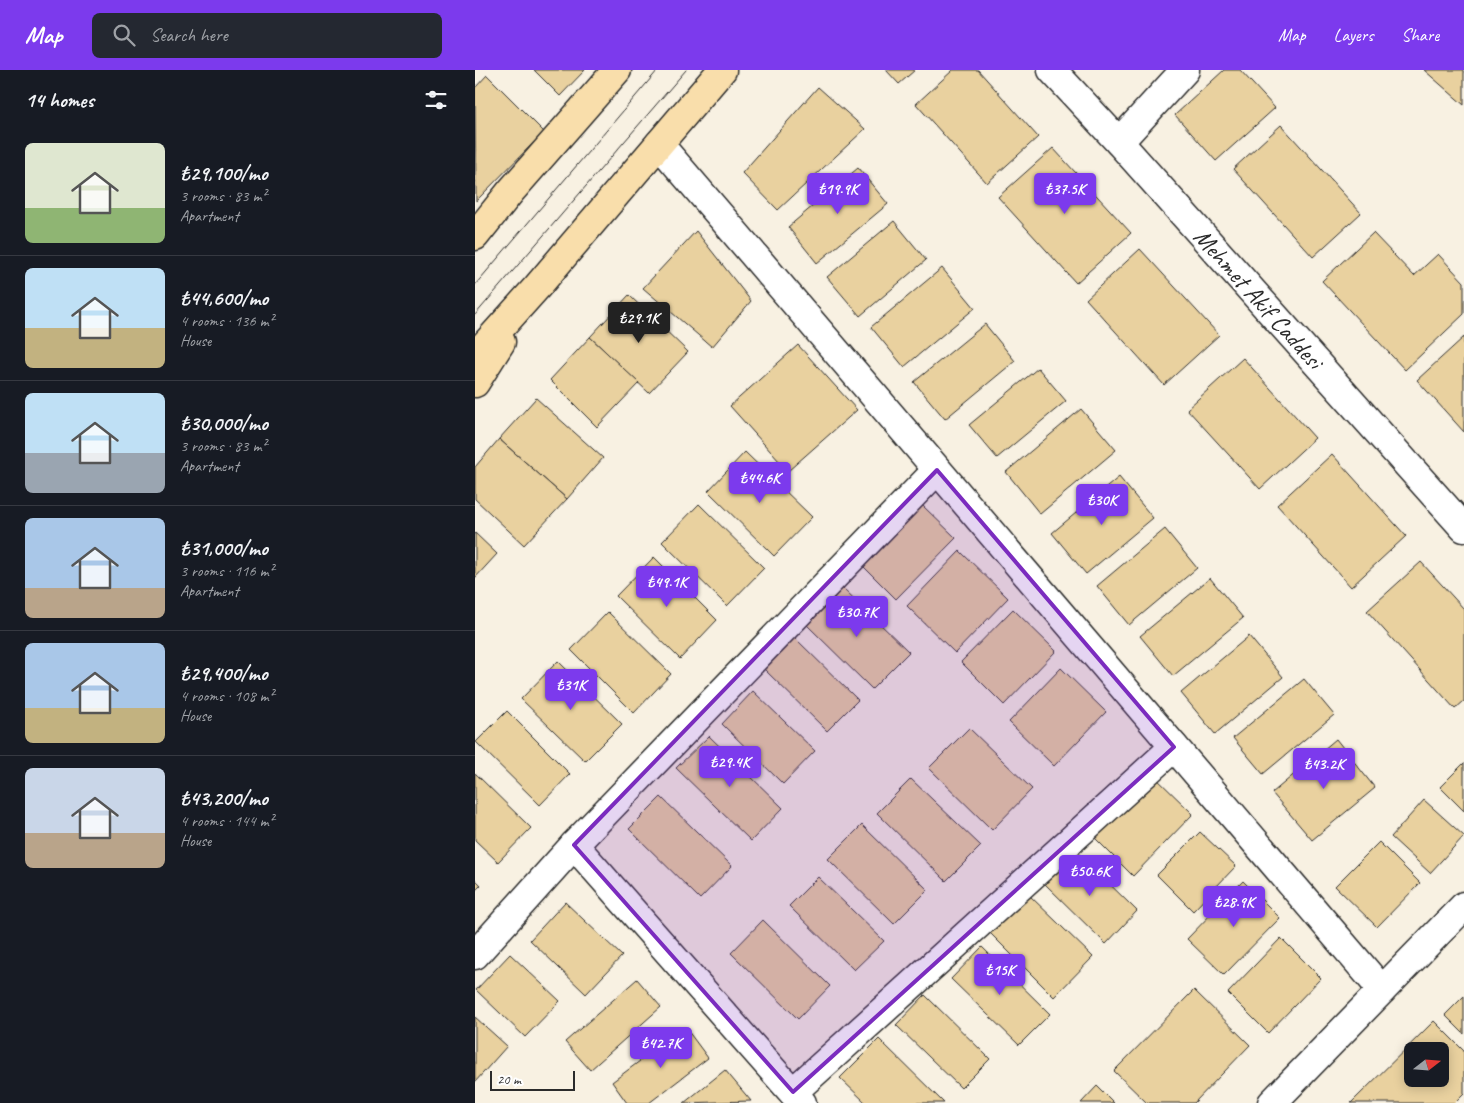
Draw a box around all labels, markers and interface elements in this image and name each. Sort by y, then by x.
search box [92,13,442,58]
text: Map [25,20,62,50]
icon: search [110,21,138,49]
text: Search here [150,23,228,47]
text: Map [1278,24,1306,46]
text: Layers [1334,24,1373,46]
text: Share [1401,24,1439,46]
icon: filters [422,86,450,114]
text: 14 homes [25,87,94,113]
text: ₺29,100/mo [180,160,268,186]
icon: home [65,163,125,223]
pin: ₺19.9K [797,172,879,215]
pin: ₺37.5K [1024,172,1106,215]
text: ₺19.9K [818,179,858,199]
text: ₺37.5K [1045,179,1085,199]
text: 3 rooms · 83 m² [180,186,266,206]
text: Apartment [180,206,239,226]
street label: Mehmet Akif Caddesi [1187,222,1332,378]
text: ₺44,600/mo [180,285,268,311]
icon: home [65,288,125,348]
pin: ₺29.1K [598,302,680,344]
text: ₺29.1K [619,308,659,328]
text: 4 rooms · 136 m² [180,311,274,331]
text: House [180,331,211,351]
text: ₺30,000/mo [180,410,268,436]
icon: home [65,413,125,473]
text: 3 rooms · 83 m² [180,436,266,456]
text: Apartment [180,456,239,476]
pin: ₺44.6K [719,462,801,504]
text: ₺44.6K [740,468,780,488]
pin: ₺30K [1072,484,1132,526]
text: ₺30K [1087,490,1117,510]
text: ₺31,000/mo [180,535,268,561]
icon: home [65,538,125,598]
text: 3 rooms · 116 m² [180,561,274,581]
pin: ₺49.1K [626,566,708,608]
text: ₺49.1K [647,572,687,592]
text: Apartment [180,581,239,601]
pin: ₺30.7K [816,596,898,638]
text: ₺30.7K [837,602,877,622]
text: ₺29,400/mo [180,660,268,686]
icon: home [65,663,125,723]
pin: ₺31K [541,668,601,711]
text: ₺31K [556,675,586,695]
text: 4 rooms · 108 m² [180,686,274,706]
text: House [180,706,211,726]
pin: ₺29.4K [689,746,771,788]
pin: ₺43.2K [1283,748,1365,790]
text: ₺29.4K [710,752,750,772]
text: ₺43.2K [1304,754,1344,774]
text: ₺43,200/mo [180,785,268,811]
icon: home [65,788,125,848]
text: 4 rooms · 144 m² [180,811,274,831]
text: House [180,831,211,851]
pin: ₺50.6K [1049,854,1131,897]
text: ₺50.6K [1070,861,1110,881]
pin: ₺28.9K [1193,886,1275,928]
text: ₺28.9K [1214,892,1254,912]
pin: ₺15K [970,954,1030,996]
text: ₺15K [985,960,1015,980]
pin: ₺42.7K [620,1026,702,1069]
text: ₺42.7K [641,1033,681,1053]
north arrow [1404,1042,1449,1088]
map controls [1404,1042,1449,1087]
scale bar [490,1068,575,1091]
text: 20 m [497,1071,521,1088]

